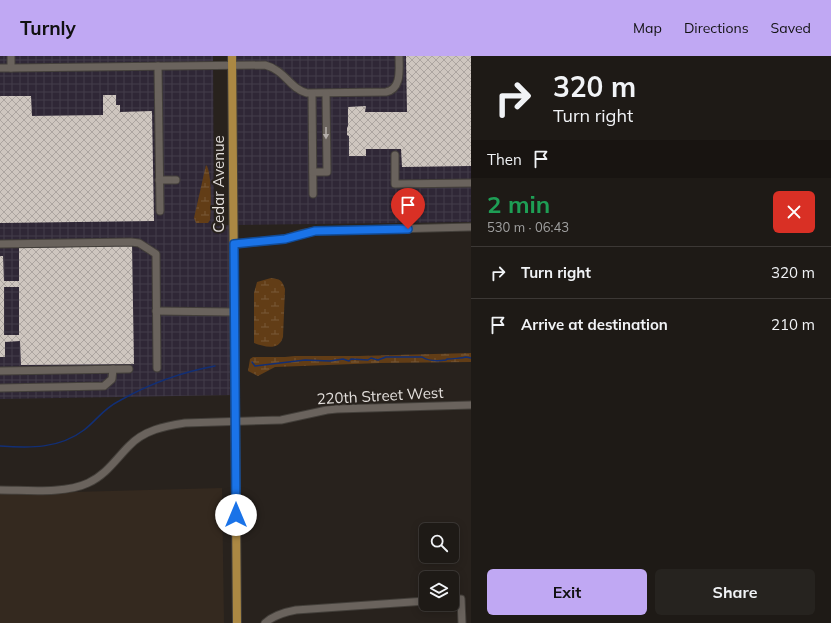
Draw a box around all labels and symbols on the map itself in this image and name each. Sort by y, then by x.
one-way arrow [323,127,329,140]
street label: Cedar Avenue [209,135,228,233]
pin [391,188,425,229]
street label: 220th Street West [316,383,444,408]
position arrow [215,494,257,536]

